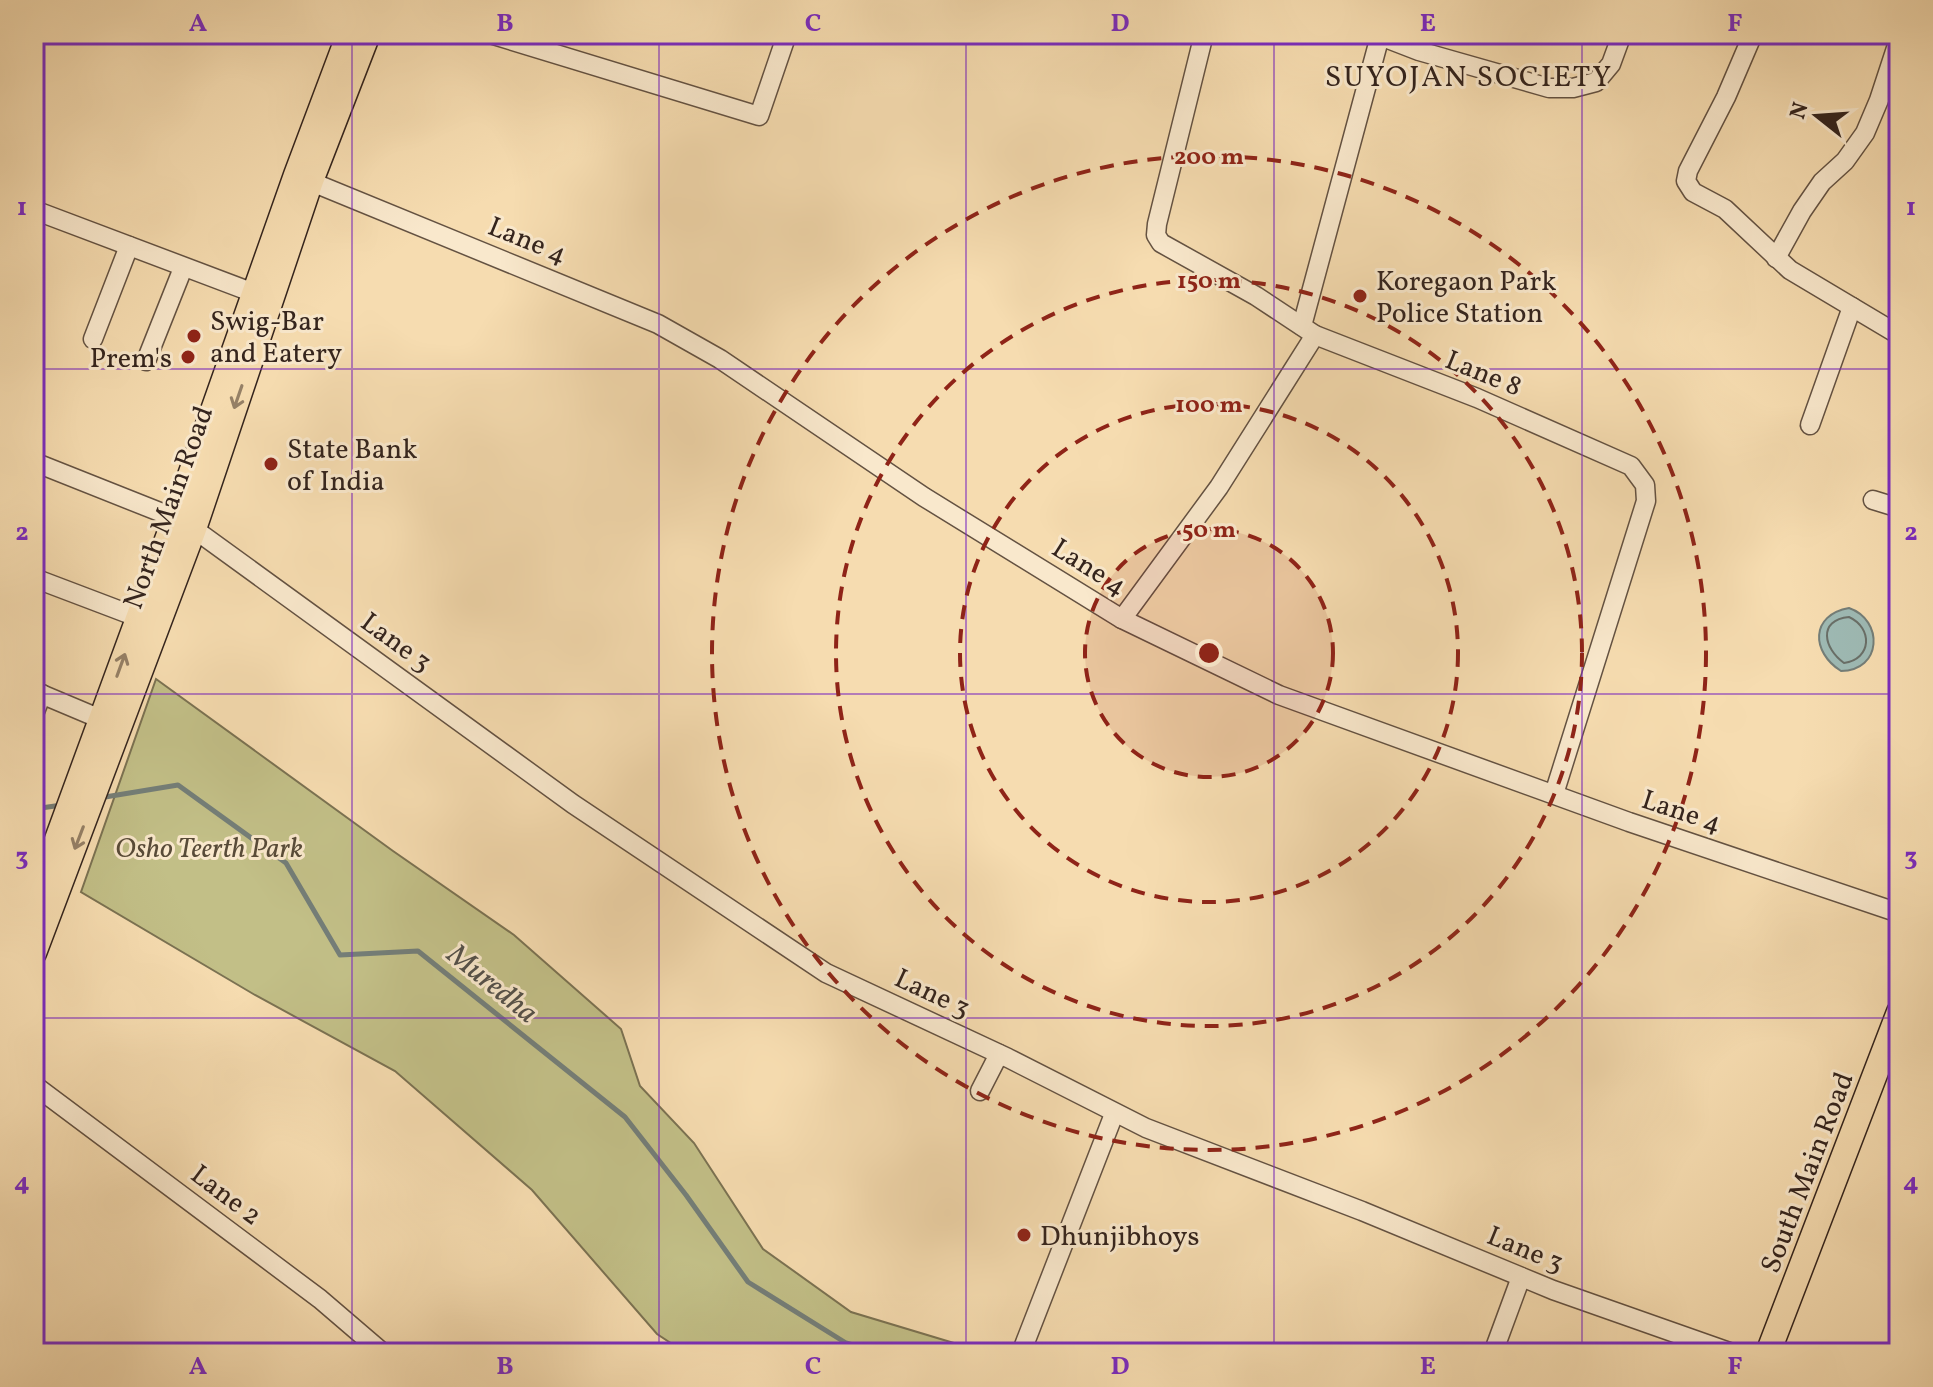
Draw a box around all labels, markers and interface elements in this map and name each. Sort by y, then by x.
text: A [189,6,208,42]
text: B [496,6,514,42]
text: C [805,6,821,42]
text: D [1110,6,1130,42]
text: E [1420,6,1436,42]
text: F [1727,6,1743,42]
district label: SUYOJAN SOCIETY [1325,57,1613,99]
north arrow [1777,76,1857,156]
text: N [1783,99,1817,123]
text: 200 m [1174,141,1244,175]
text: 1 [17,190,27,226]
text: 1 [1906,190,1916,226]
street label: Lane 4 [482,208,572,275]
place label: Koregaon Park Police Station [1376,263,1556,334]
text: 150 m [1177,265,1241,299]
marker: Koregaon Park Police Station [1351,287,1369,305]
place label: Swig-Bar and Eatery [210,303,342,374]
marker: Swig-Bar and Eatery [185,327,203,345]
place label: Prem's [90,340,172,379]
street label: Lane 8 [1439,341,1527,407]
marker: Prem's [179,348,197,366]
one-way arrow [229,385,244,410]
text: 100 m [1175,389,1243,423]
street label: North Main Road [115,401,224,615]
place label: State Bank of India [287,431,418,502]
marker: State Bank of India [262,455,280,473]
text: 50 m [1182,514,1236,548]
text: 2 [15,515,29,551]
text: 2 [1904,515,1918,551]
street label: Lane 4 [1044,530,1134,606]
street label: Lane 3 [352,604,439,682]
centre of rings [1195,639,1223,667]
one-way arrow [115,653,129,678]
street label: Lane 4 [1636,781,1726,844]
one-way arrow [71,825,85,850]
park label: Osho Teerth Park [115,830,303,869]
text: 3 [15,840,29,876]
text: 3 [1904,840,1918,876]
water label: Muredha [437,934,546,1034]
street label: Lane 3 [888,960,976,1029]
street label: South Main Road [1752,1067,1865,1279]
street label: Lane 2 [182,1156,269,1236]
text: 4 [14,1165,30,1201]
text: 4 [1903,1165,1919,1201]
street label: Lane 3 [1481,1217,1569,1283]
place label: Dhunjibhoys [1040,1218,1199,1257]
marker: Dhunjibhoys [1015,1226,1033,1244]
text: A [189,1349,208,1385]
text: B [496,1349,514,1385]
text: C [805,1349,821,1385]
text: D [1110,1349,1130,1385]
text: E [1420,1349,1436,1385]
text: F [1727,1349,1743,1385]

